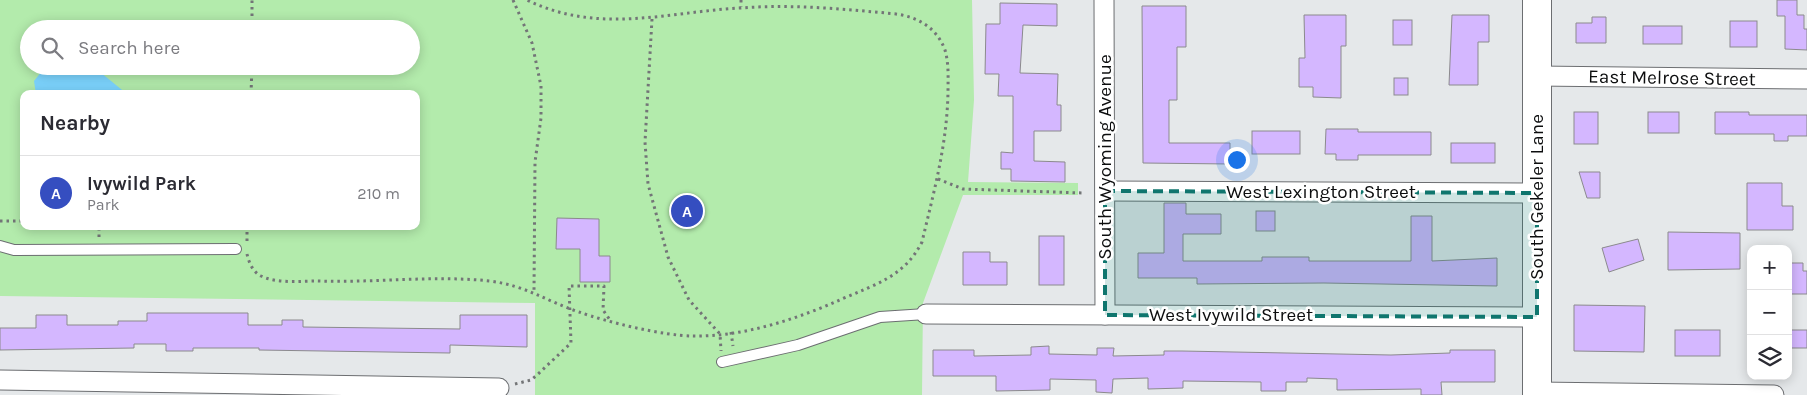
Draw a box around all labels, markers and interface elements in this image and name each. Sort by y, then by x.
search box [20,20,420,75]
icon: search [38,34,66,62]
text: Search here [78,37,180,59]
street label: South Wyoming Avenue [1094,54,1116,260]
street label: East Melrose Street [1588,66,1756,90]
text: Nearby [40,111,110,135]
street label: South Gekeler Lane [1526,114,1548,280]
your location [1224,147,1250,173]
text: Ivywild Park [87,173,196,195]
street label: West Lexington Street [1226,181,1416,203]
text: A [51,184,61,203]
text: 210 m [357,184,400,203]
pin: A [671,192,703,230]
text: Park [87,195,119,214]
map controls [1747,245,1792,380]
button: + [1747,245,1792,290]
button: − [1747,290,1792,335]
street label: West Ivywild Street [1149,304,1313,326]
button: layers [1747,335,1792,380]

